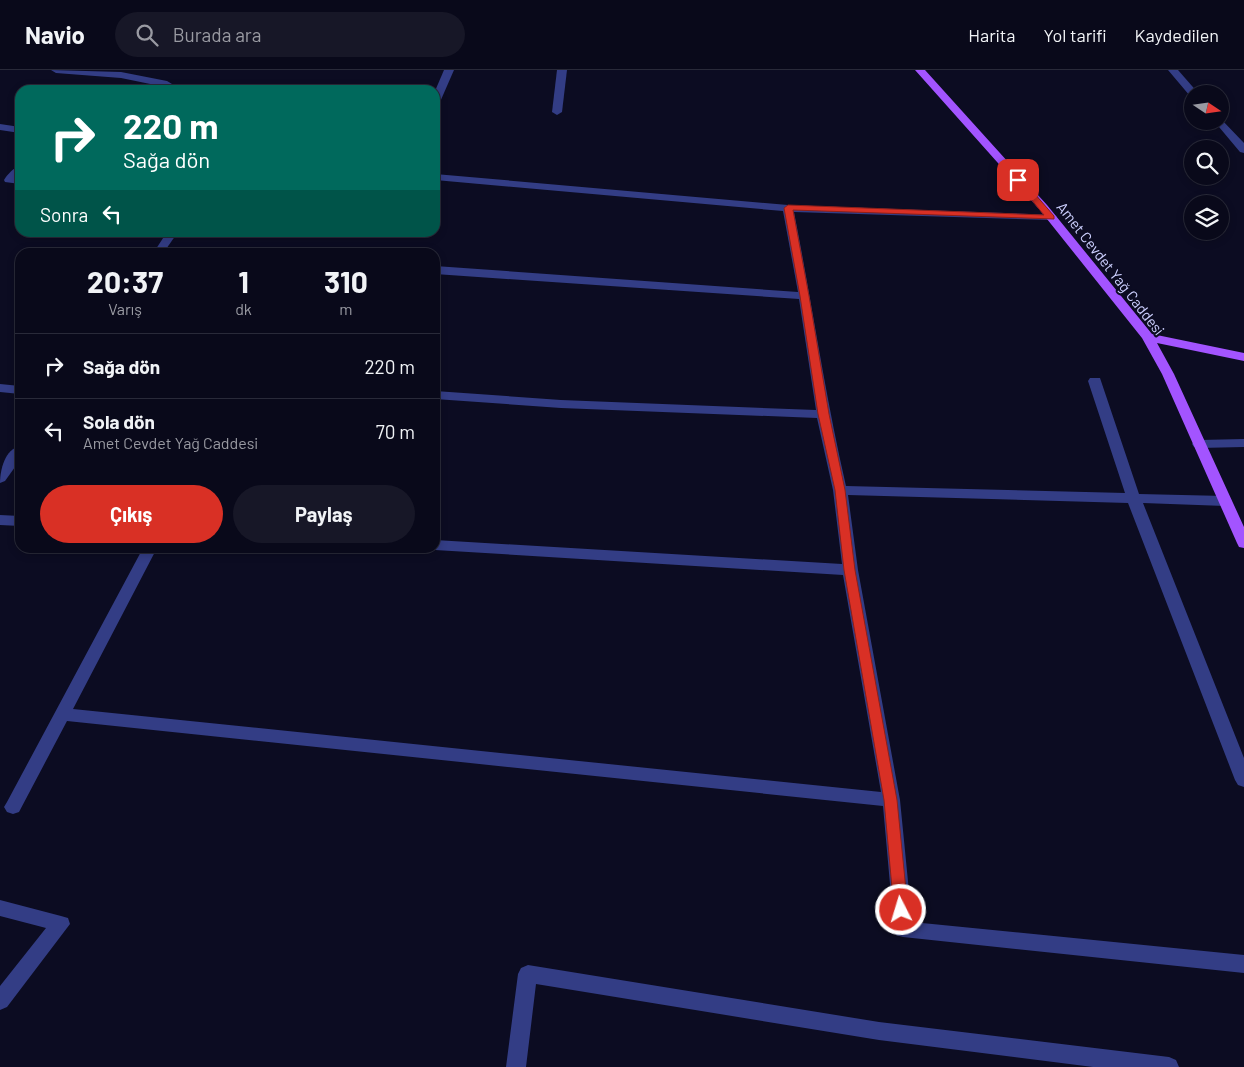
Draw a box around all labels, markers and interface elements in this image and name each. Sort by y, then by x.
search box [115,12,465,57]
text: Navio [25,20,85,49]
icon: search [133,21,161,49]
text: Burada ara [173,23,261,46]
text: Harita [968,24,1015,46]
text: Yol tarifi [1043,24,1106,46]
text: Kaydedilen [1134,24,1219,46]
north arrow [1184,85,1229,130]
map controls [1184,85,1229,240]
text: 220 m [123,104,218,146]
icon: right [40,105,105,170]
button: search [1184,140,1229,185]
text: Sağa dön [123,146,210,172]
pin [997,159,1039,201]
icon: arrive [1004,166,1032,194]
button: layers [1184,195,1229,240]
street label: Amet Cevdet Yağ Caddesi [1053,198,1169,338]
icon: left [98,200,126,228]
text: Sonra [40,203,88,226]
text: 20:37 [87,263,163,299]
text: 1 [238,263,249,299]
text: 310 [324,263,368,299]
text: Varış [108,299,142,318]
text: dk [235,299,252,318]
text: m [339,299,353,318]
icon: right [40,352,68,380]
text: Sağa dön [83,355,160,378]
text: 220 m [364,355,415,378]
text: Sola dön [83,410,155,433]
icon: left [40,417,68,445]
text: 70 m [376,420,415,443]
text: Amet Cevdet Yağ Caddesi [83,433,258,452]
button: Çıkış [40,485,223,543]
button: Paylaş [233,485,415,543]
position arrow [874,883,926,935]

